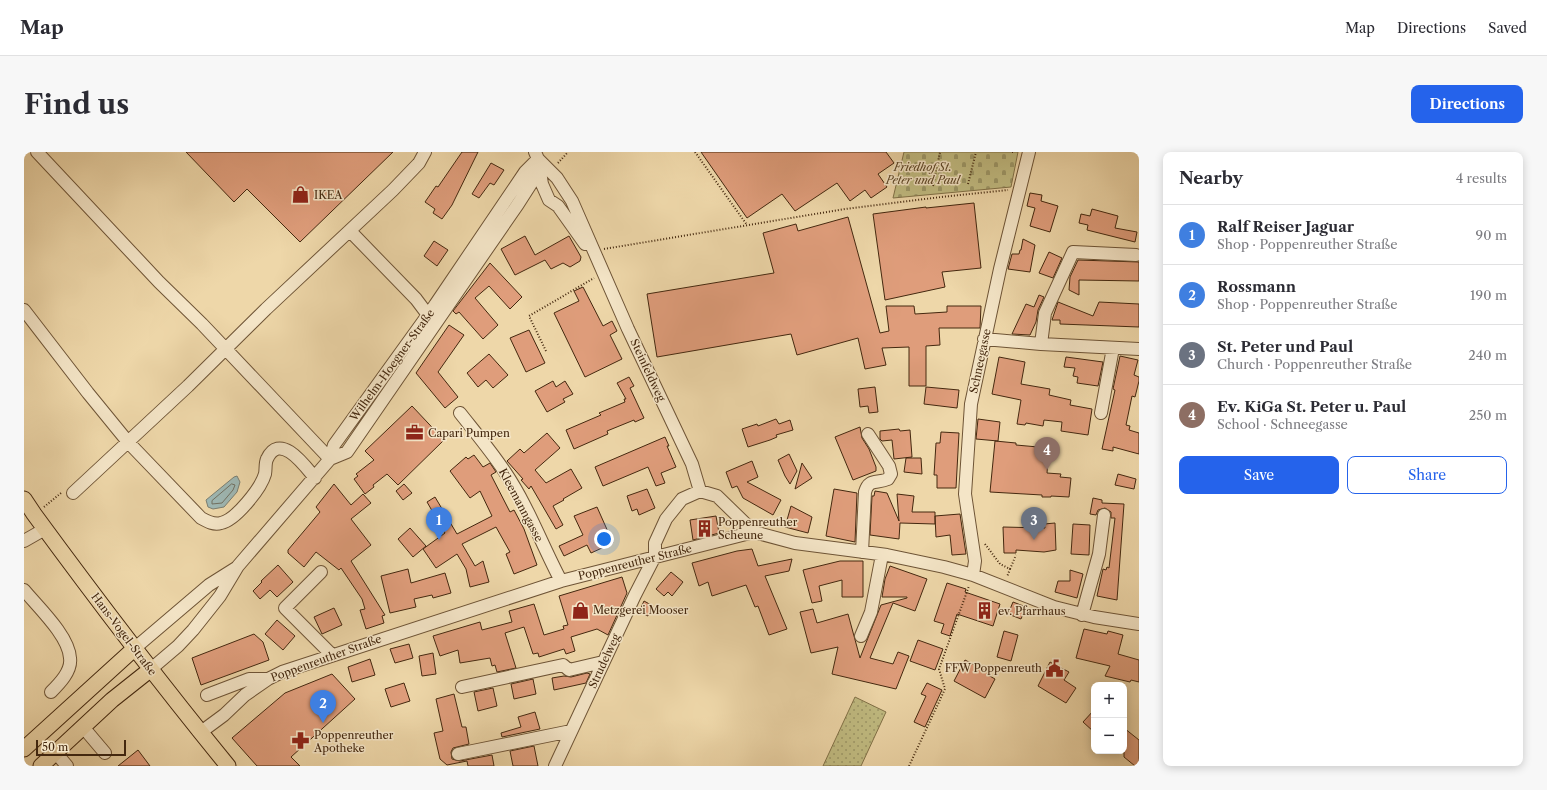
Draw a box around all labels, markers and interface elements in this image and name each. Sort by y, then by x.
text: Map [20,16,64,39]
text: Map [1345,19,1375,37]
text: Directions [1397,19,1466,37]
text: Saved [1488,19,1527,37]
button: Directions [1411,85,1523,123]
text: Find us [24,87,129,121]
park label: Friedhof St. Peter und Paul [885,160,962,187]
text: Nearby [1179,168,1243,188]
text: 4 results [1456,170,1507,186]
shop icon: IKEA [291,185,311,205]
place label: IKEA [314,188,343,202]
text: Ralf Reiser Jaguar [1217,217,1354,236]
text: 1 [1189,227,1195,243]
text: 90 m [1476,227,1507,243]
text: Shop · Poppenreuther Straße [1217,236,1397,252]
text: Rossmann [1217,277,1296,296]
text: 2 [1188,287,1196,303]
text: 190 m [1470,287,1507,303]
text: Shop · Poppenreuther Straße [1217,296,1397,312]
street label: Wilhelm-Hoegner-Straße [346,306,437,425]
street label: Schneegasse [966,327,994,395]
street label: Steinfeldweg [627,336,669,404]
text: St. Peter und Paul [1217,337,1353,356]
text: 3 [1188,347,1196,363]
text: 240 m [1468,347,1507,363]
text: Church · Poppenreuther Straße [1217,356,1412,372]
text: Ev. KiGa St. Peter u. Paul [1217,397,1406,416]
text: 4 [1188,407,1196,423]
text: 250 m [1469,407,1507,423]
text: School · Schneegasse [1217,416,1348,432]
office icon: Capari Pumpen [405,423,425,443]
place label: Capari Pumpen [428,426,510,440]
pin: 4 [1034,437,1060,470]
button: Save [1179,456,1339,494]
button: Share [1347,456,1507,494]
street label: Kleemanngasse [496,466,546,544]
pin: 1 [426,507,452,540]
pin: 3 [1021,507,1047,540]
place label: Poppenreuther Scheune [718,515,798,542]
building icon: Poppenreuther Scheune [695,518,715,538]
your location [594,529,614,549]
street label: Poppenreuther Straße [577,541,693,583]
street label: Hans-Vogel-Straße [88,590,160,678]
shop icon: Metzgerei Mooser [570,600,590,620]
building icon: ev. Pfarrhaus [975,601,995,621]
place label: Metzgerei Mooser [593,603,689,617]
place label: ev. Pfarrhaus [998,604,1066,618]
street label: Poppenreuther Straße [269,631,383,685]
street label: Strudelweg [585,631,623,691]
public building icon: FFW Poppenreuth [1045,658,1065,678]
place label: FFW Poppenreuth [945,661,1042,675]
map controls [1091,682,1127,754]
button: + [1091,682,1127,718]
pin: 2 [310,690,336,723]
button: − [1091,718,1127,754]
place label: Poppenreuther Apotheke [313,728,394,755]
pharmacy icon: Poppenreuther Apotheke [291,731,311,751]
scale bar [36,738,126,757]
text: 50 m [42,740,68,754]

